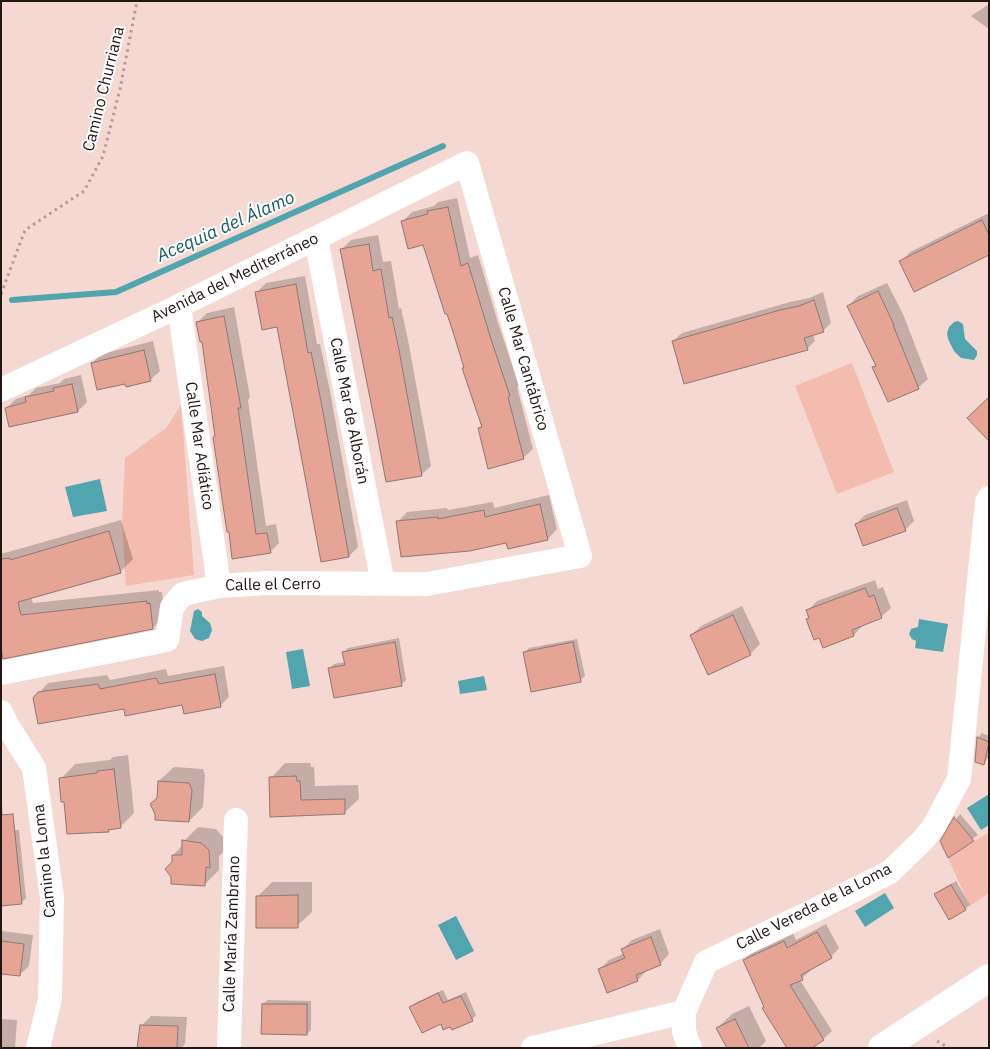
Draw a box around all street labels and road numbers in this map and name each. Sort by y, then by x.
street label: Camino Churriana [79,24,129,154]
street label: Avenida del Mediterráneo [148,229,322,327]
street label: Calle Mar Cantábrico [493,285,553,433]
street label: Calle Mar de Alborán [325,336,373,486]
street label: Calle Mar Adiático [180,381,218,511]
street label: Calle el Cerro [225,575,321,595]
street label: Camino la Loma [29,803,61,919]
street label: Calle María Zambrano [220,855,244,1013]
street label: Calle Vereda de la Loma [733,859,895,955]

